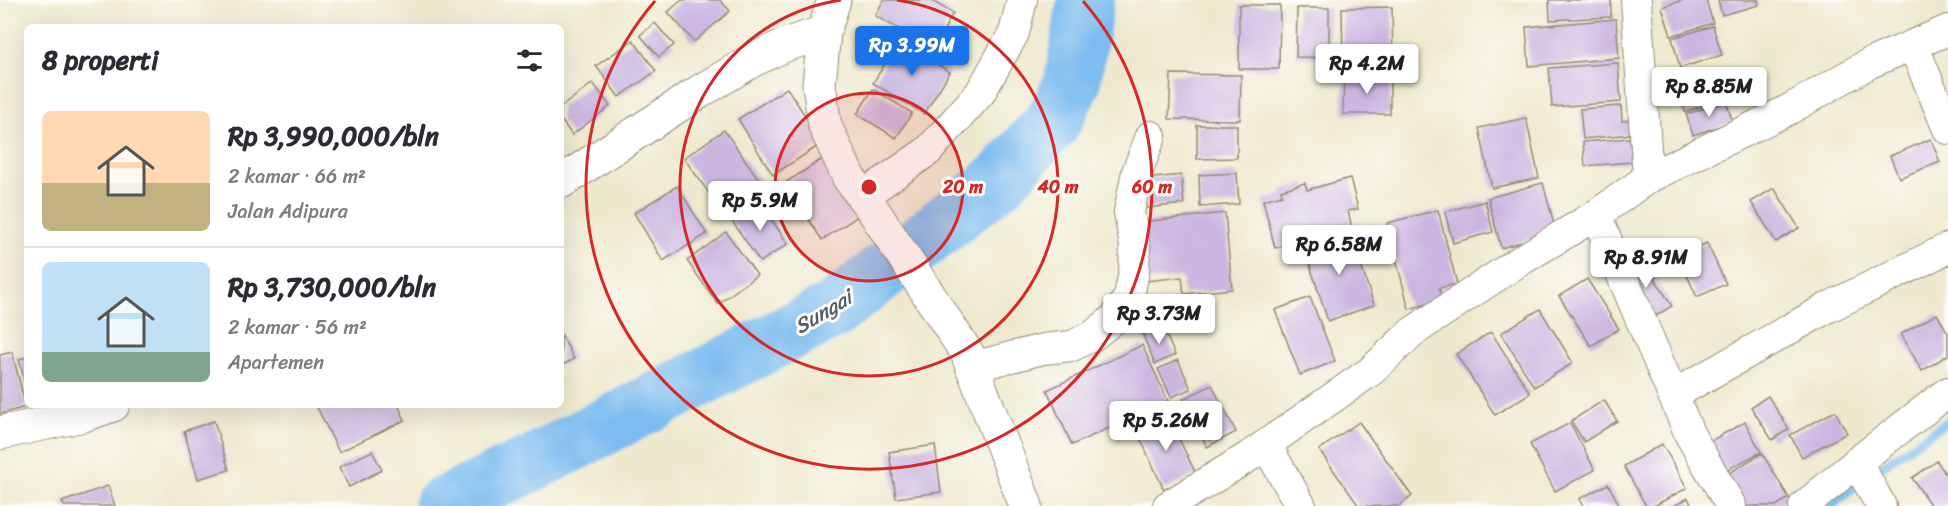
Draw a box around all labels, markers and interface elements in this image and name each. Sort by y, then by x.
pin: Rp 3.99M [850,26,974,77]
text: Rp 3.99M [869,28,955,63]
text: 8 properti [42,37,158,83]
icon: filters [513,44,546,77]
pin: Rp 4.2M [1312,44,1422,95]
text: Rp 4.2M [1329,46,1405,81]
pin: Rp 8.85M [1647,67,1771,118]
text: Rp 8.85M [1666,69,1752,104]
text: Rp 3,990,000/bln [228,113,439,159]
icon: home [90,135,162,207]
text: 2 kamar · 66 m² [228,159,366,194]
text: 20 m [942,171,983,203]
text: 40 m [1036,171,1079,203]
text: 60 m [1131,171,1172,203]
centre of rings [859,177,879,197]
pin: Rp 5.9M [705,181,815,232]
text: Rp 5.9M [722,183,798,218]
text: Jalan Adipura [228,194,348,229]
pin: Rp 6.58M [1277,225,1401,276]
text: Rp 6.58M [1296,227,1382,262]
pin: Rp 8.91M [1584,238,1708,289]
text: Rp 8.91M [1604,240,1688,275]
text: Rp 3,730,000/bln [228,264,436,310]
water label: Sungai [786,277,863,344]
icon: home [90,286,162,358]
pin: Rp 3.73M [1097,294,1221,345]
text: Rp 3.73M [1117,296,1201,331]
text: 2 kamar · 56 m² [228,310,367,345]
text: Apartemen [228,345,324,380]
pin: Rp 5.26M [1104,401,1228,452]
text: Rp 5.26M [1123,403,1209,438]

